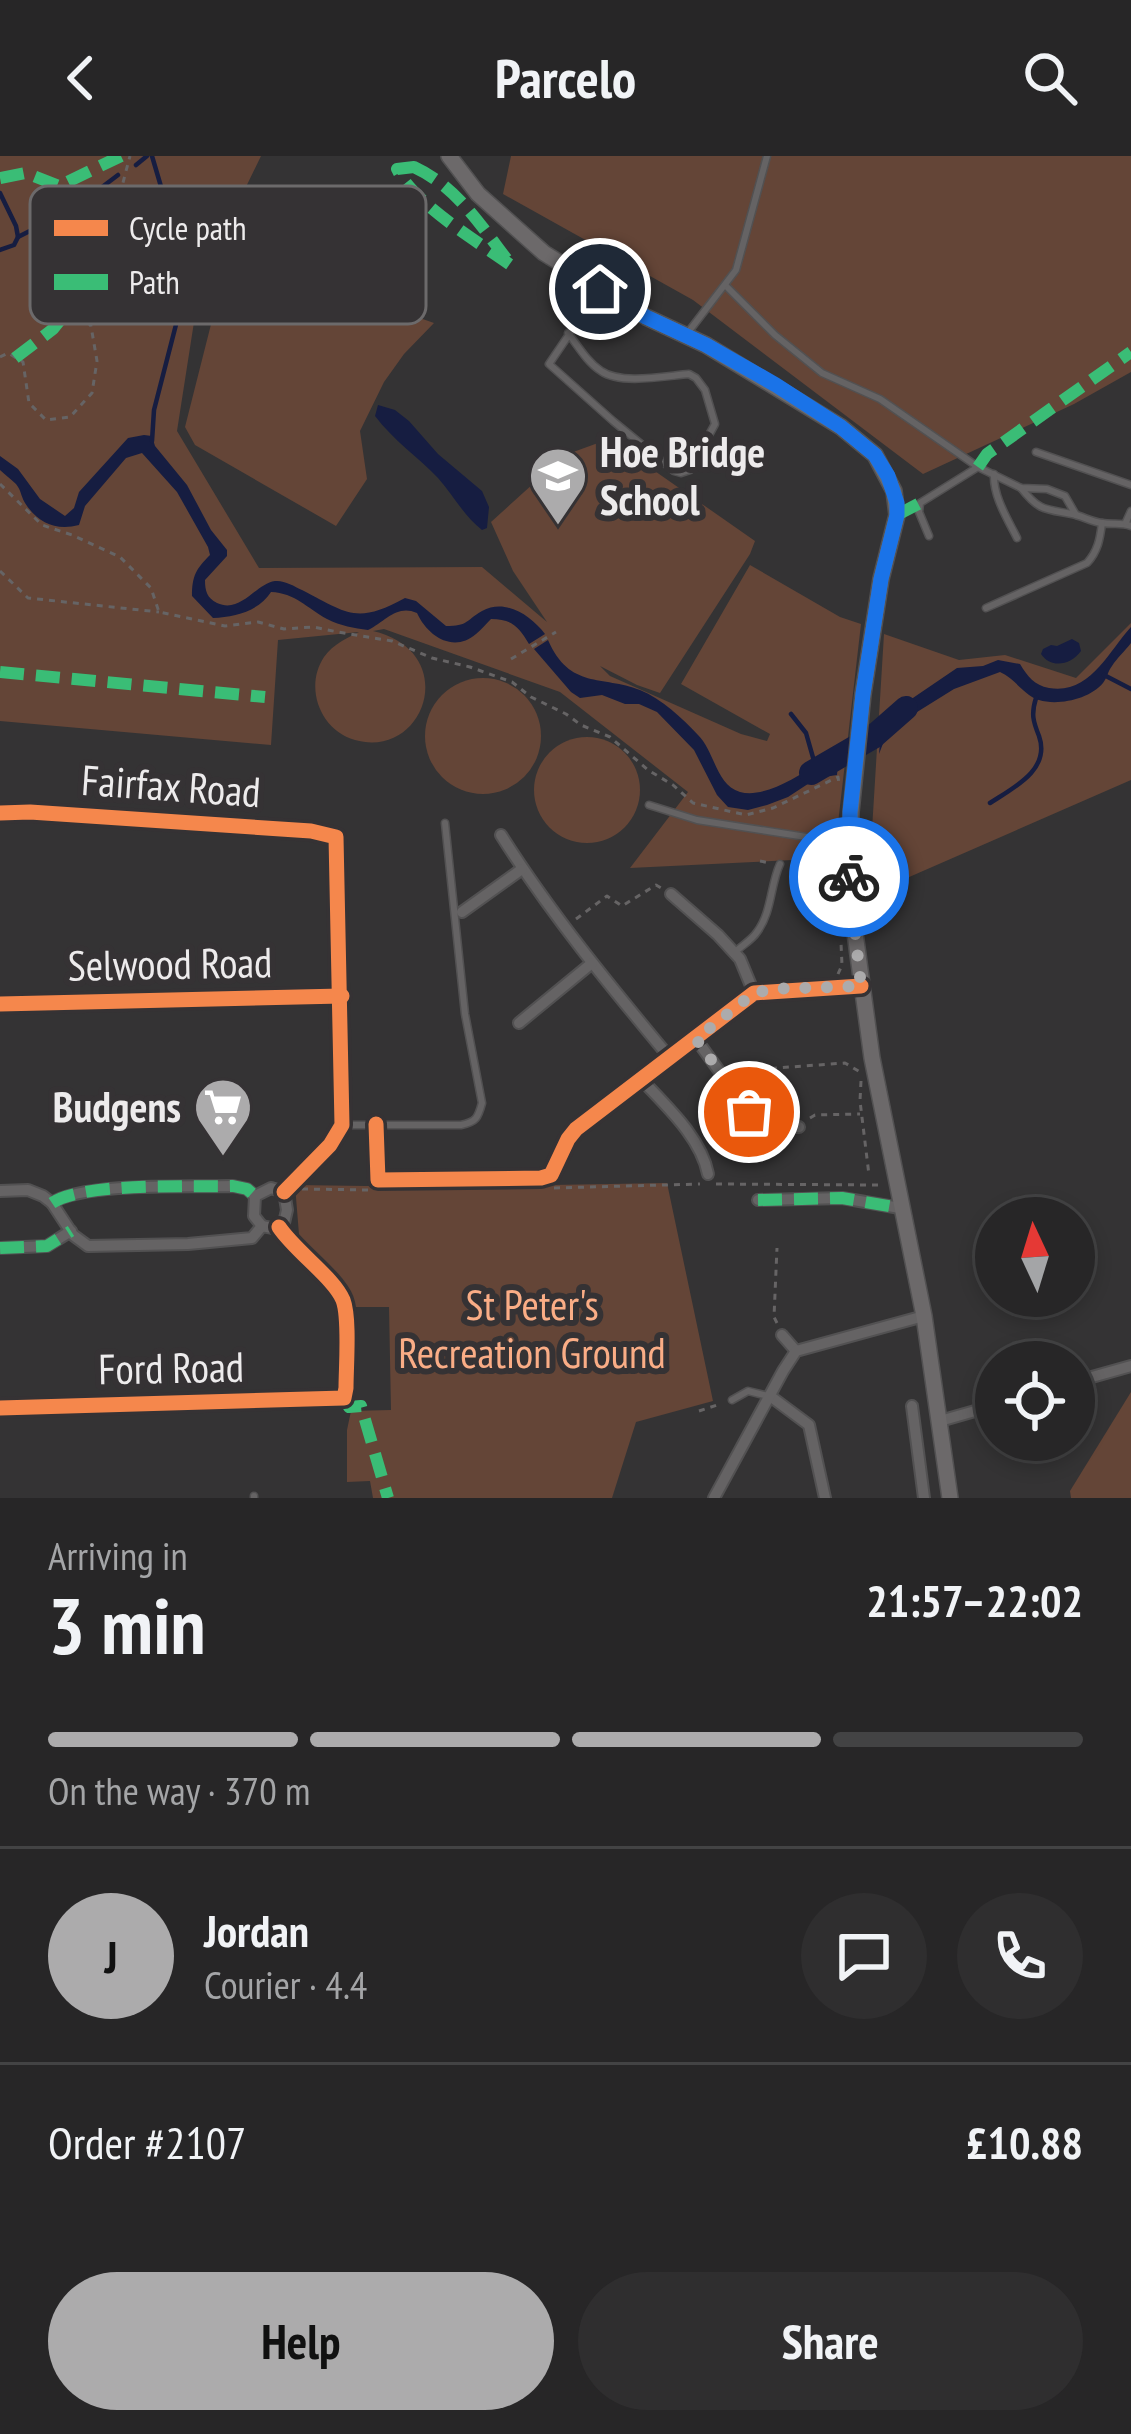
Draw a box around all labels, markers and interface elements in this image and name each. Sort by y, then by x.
text: Parcelo [495,43,636,113]
icon: back [48,45,114,111]
icon: search [1017,45,1083,111]
legend [30,186,426,324]
text: Cycle path [129,206,247,249]
pin [549,238,651,340]
icon: home [567,256,633,322]
text: Path [129,260,180,303]
place label: Hoe Bridge School [600,424,765,527]
school or university icon: Hoe Bridge School [527,445,589,527]
street label: Fairfax Road [80,752,262,819]
courier [789,817,909,937]
icon: bike [816,844,882,910]
street label: Selwood Road [67,934,273,993]
pin [698,1061,800,1163]
supermarket icon: Budgens [192,1076,254,1158]
place label: Budgens [53,1079,181,1134]
icon: bag [716,1079,782,1145]
north arrow [975,1197,1095,1317]
map controls [975,1197,1095,1461]
park label: St Peter's Recreation Ground [398,1277,666,1380]
street label: Ford Road [98,1339,244,1396]
button: locate [975,1341,1095,1461]
text: Arriving in [48,1530,188,1581]
text: 21:57–22:02 [866,1571,1083,1629]
text: 3 min [48,1575,206,1676]
text: On the way · 370 m [48,1765,310,1816]
button: chat [801,1893,927,2019]
button: phone [957,1893,1083,2019]
text: Jordan [204,1901,309,1959]
text: J [104,1927,118,1985]
text: Courier · 4.4 [204,1959,367,2010]
text: Order #2107 [48,2113,246,2171]
text: £10.88 [966,2113,1083,2171]
button: Help [48,2272,554,2410]
button: Share [578,2272,1083,2410]

